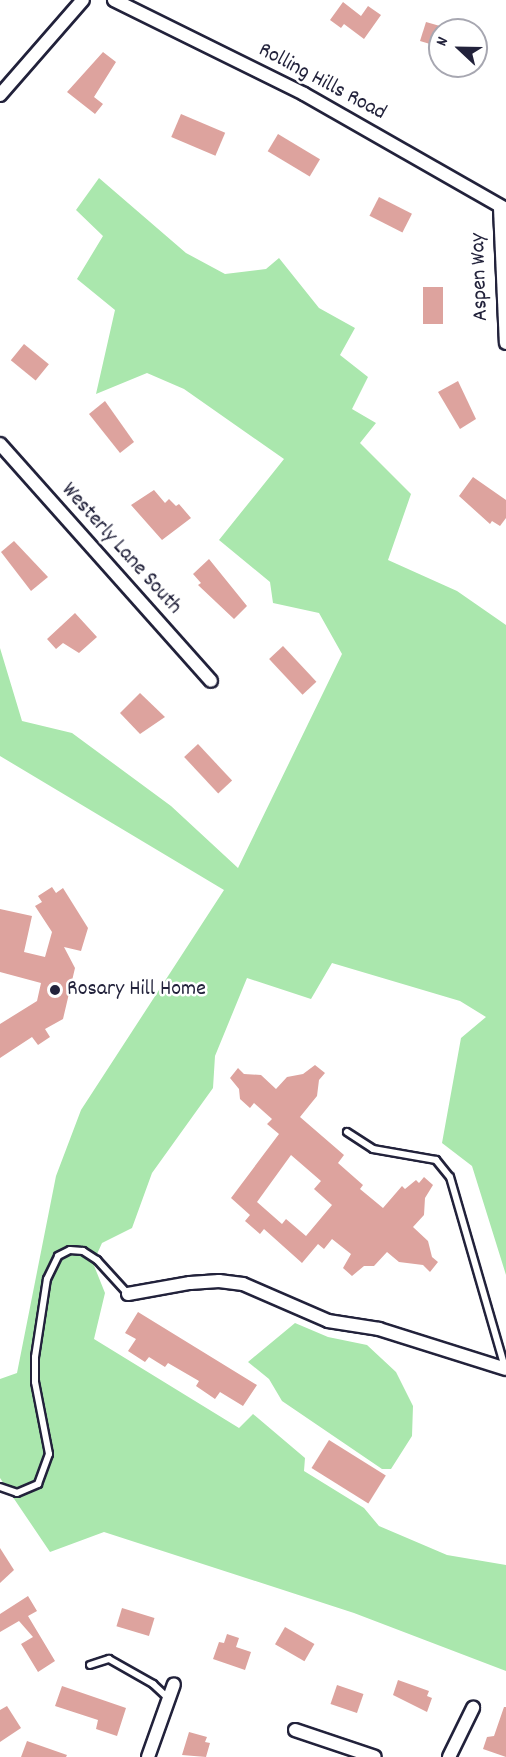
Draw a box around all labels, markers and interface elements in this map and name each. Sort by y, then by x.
north arrow [428,18,488,78]
text: N [431,34,455,50]
street label: Rolling Hills Road [254,37,390,127]
street label: Aspen Way [465,232,495,322]
street label: Westerly Lane South [55,478,187,620]
place label: Rosary Hill Home [67,977,206,1003]
marker: Rosary Hill Home [48,983,62,997]

